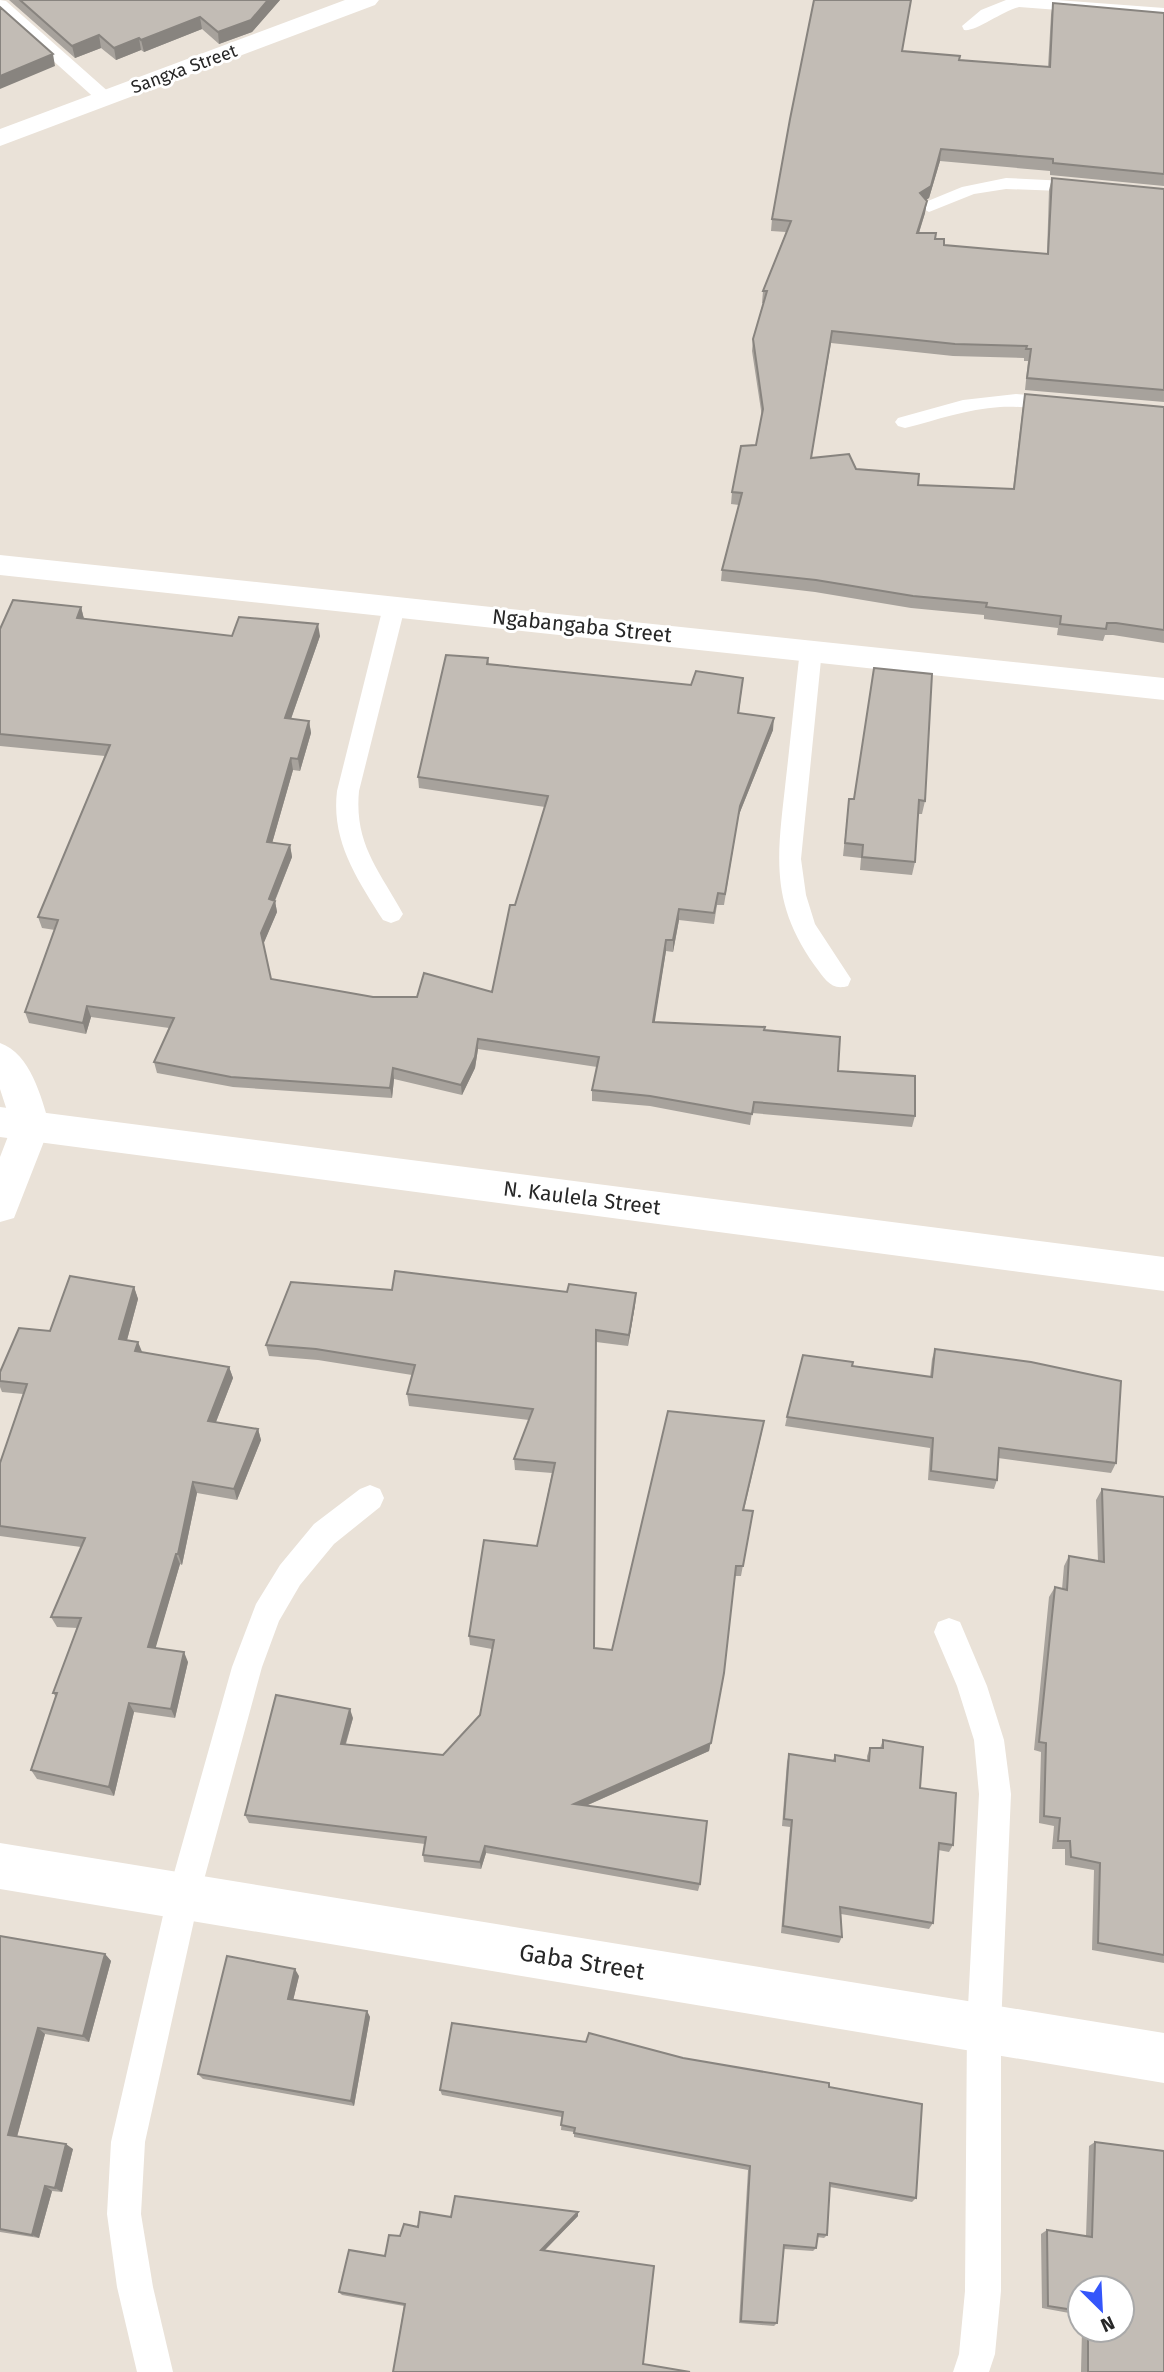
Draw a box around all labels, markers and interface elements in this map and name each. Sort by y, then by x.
street label: Sangxa Street [128,39,241,98]
street label: Ngabangaba Street [491,604,674,648]
street label: N. Kaulela Street [502,1175,663,1221]
street label: Gaba Street [517,1938,647,1986]
north arrow [1066,2274,1136,2344]
text: N [1097,2311,1118,2337]

